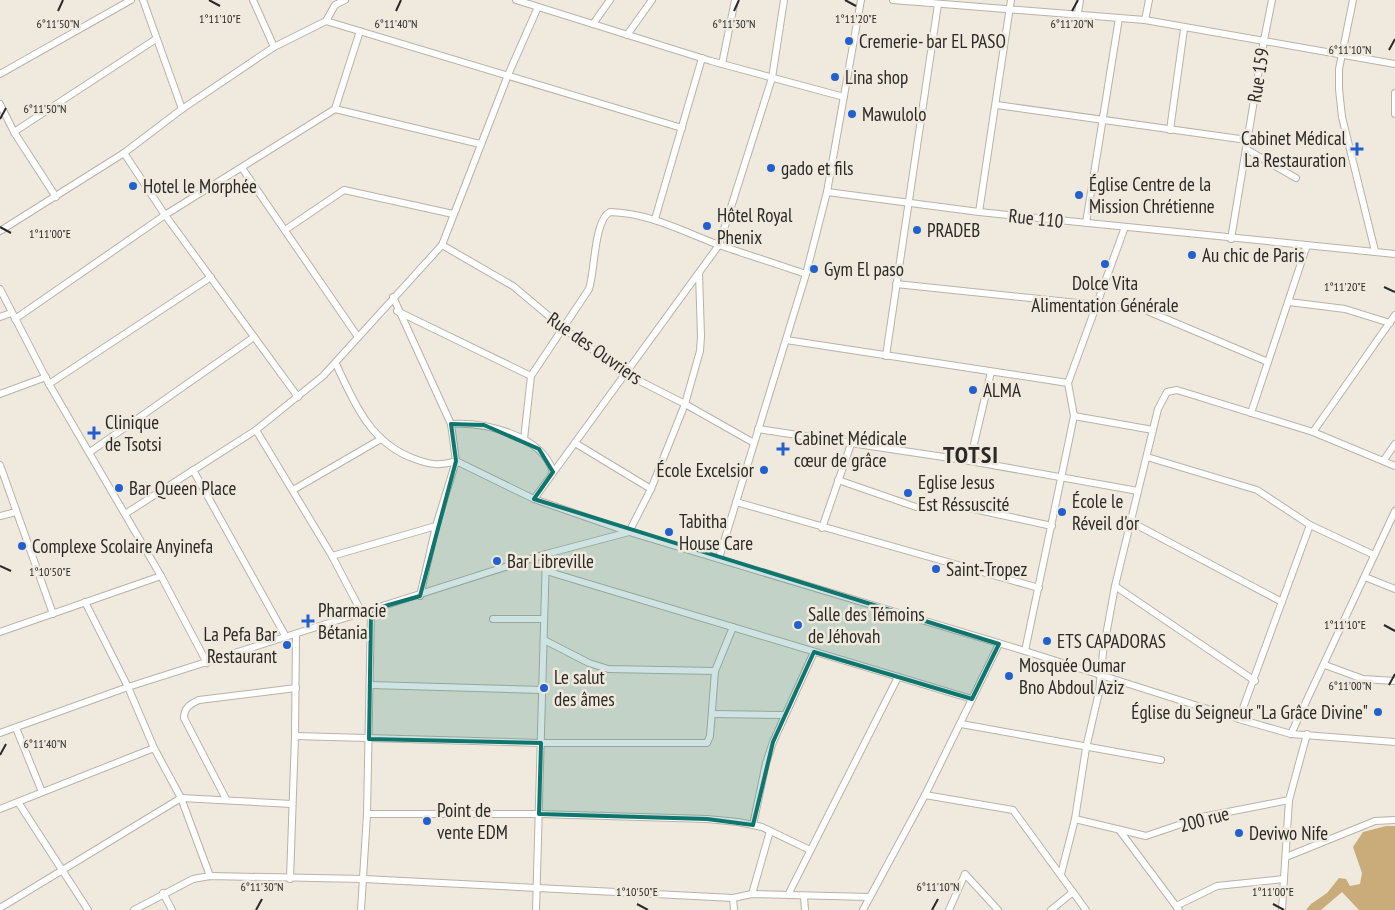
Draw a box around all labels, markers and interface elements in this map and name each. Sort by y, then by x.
text: 1°11'10"E [199,11,241,26]
text: 1°11'20"E [835,11,877,26]
text: 6°11'50"N [36,16,80,31]
text: 6°11'40"N [374,16,418,31]
text: 6°11'30"N [712,16,756,31]
text: 6°11'20"N [1050,16,1094,31]
place label: Cremerie- bar EL PASO [859,29,1006,53]
marker: Cremerie- bar EL PASO [843,35,855,47]
text: 6°11'10"N [1328,42,1372,57]
street label: Rue 159 [1242,46,1274,104]
place label: Lina shop [845,65,908,89]
marker: Lina shop [829,71,841,83]
text: 6°11'50"N [23,101,67,116]
place label: Mawulolo [862,102,926,126]
marker: Mawulolo [846,108,858,120]
place label: Cabinet Médical La Restauration [1241,126,1347,172]
marker: Cabinet Médical La Restauration [1350,142,1364,156]
place label: gado et fils [781,156,854,180]
marker: gado et fils [765,162,777,174]
place label: Église Centre de la Mission Chrétienne [1089,172,1215,218]
place label: Hotel le Morphée [143,174,257,198]
marker: Hotel le Morphée [127,180,139,192]
marker: Église Centre de la Mission Chrétienne [1073,189,1085,201]
place label: Hôtel Royal Phenix [717,203,793,249]
street label: Rue 110 [1007,203,1065,233]
place label: PRADEB [927,218,980,242]
marker: Hôtel Royal Phenix [701,220,713,232]
marker: PRADEB [911,224,923,236]
text: 1°11'00"E [29,226,71,241]
place label: Au chic de Paris [1202,243,1304,267]
marker: Au chic de Paris [1186,249,1198,261]
place label: Gym El paso [824,257,904,281]
marker: Dolce Vita Alimentation Générale [1099,258,1111,270]
marker: Gym El paso [808,263,820,275]
place label: Dolce Vita Alimentation Générale [1031,271,1179,317]
text: 1°11'20"E [1324,279,1366,294]
street label: Rue des Ouvriers [543,306,647,390]
place label: ALMA [983,378,1021,402]
marker: ALMA [967,384,979,396]
place label: Clinique de Tsotsi [105,410,162,456]
marker: Clinique de Tsotsi [87,426,101,440]
place label: Cabinet Médicale cœur de grâce [794,426,907,472]
district label: TOTSI [943,439,999,470]
marker: Cabinet Médicale cœur de grâce [776,442,790,456]
place label: École Excelsior [657,458,755,482]
marker: École Excelsior [758,464,770,476]
place label: Eglise Jesus Est Réssuscité [918,470,1010,516]
place label: Bar Queen Place [129,476,236,500]
marker: Bar Queen Place [113,482,125,494]
marker: Eglise Jesus Est Réssuscité [902,487,914,499]
place label: École le Réveil d'or [1072,489,1140,535]
marker: École le Réveil d'or [1056,506,1068,518]
place label: Tabitha House Care [679,509,753,555]
marker: Tabitha House Care [663,526,675,538]
place label: Complexe Scolaire Anyinefa [32,534,213,558]
marker: Complexe Scolaire Anyinefa [16,540,28,552]
place label: Bar Libreville [507,549,594,573]
marker: Bar Libreville [491,555,503,567]
place label: Saint-Tropez [946,557,1027,581]
marker: Saint-Tropez [930,563,942,575]
text: 1°10'50"E [29,564,71,579]
place label: Pharmacie Bétania [318,598,387,644]
place label: Salle des Témoins de Jéhovah [808,602,925,648]
marker: Pharmacie Bétania [302,615,314,627]
text: 1°11'10"E [1324,617,1366,632]
marker: Salle des Témoins de Jéhovah [792,619,804,631]
place label: La Pefa Bar Restaurant [204,622,278,668]
place label: ETS CAPADORAS [1057,629,1166,653]
marker: ETS CAPADORAS [1041,635,1053,647]
marker: La Pefa Bar Restaurant [281,639,293,651]
place label: Mosquée Oumar Bno Abdoul Aziz [1019,653,1126,699]
place label: Le salut des âmes [554,665,615,711]
marker: Mosquée Oumar Bno Abdoul Aziz [1003,670,1015,682]
text: 6°11'00"N [1328,678,1372,693]
marker: Le salut des âmes [538,682,550,694]
place label: Église du Seigneur "La Grâce Divine" [1131,700,1368,724]
marker: Église du Seigneur "La Grâce Divine" [1372,706,1384,718]
text: 6°11'40"N [23,736,67,751]
place label: Point de vente EDM [437,798,508,844]
street label: 200 rue [1176,801,1232,837]
marker: Point de vente EDM [421,815,433,827]
place label: Deviwo Nife [1249,821,1328,845]
marker: Deviwo Nife [1233,827,1245,839]
text: 6°11'30"N [240,879,284,894]
text: 6°11'10"N [916,879,960,894]
text: 1°10'50"E [616,884,658,899]
text: 1°11'00"E [1252,884,1294,899]

